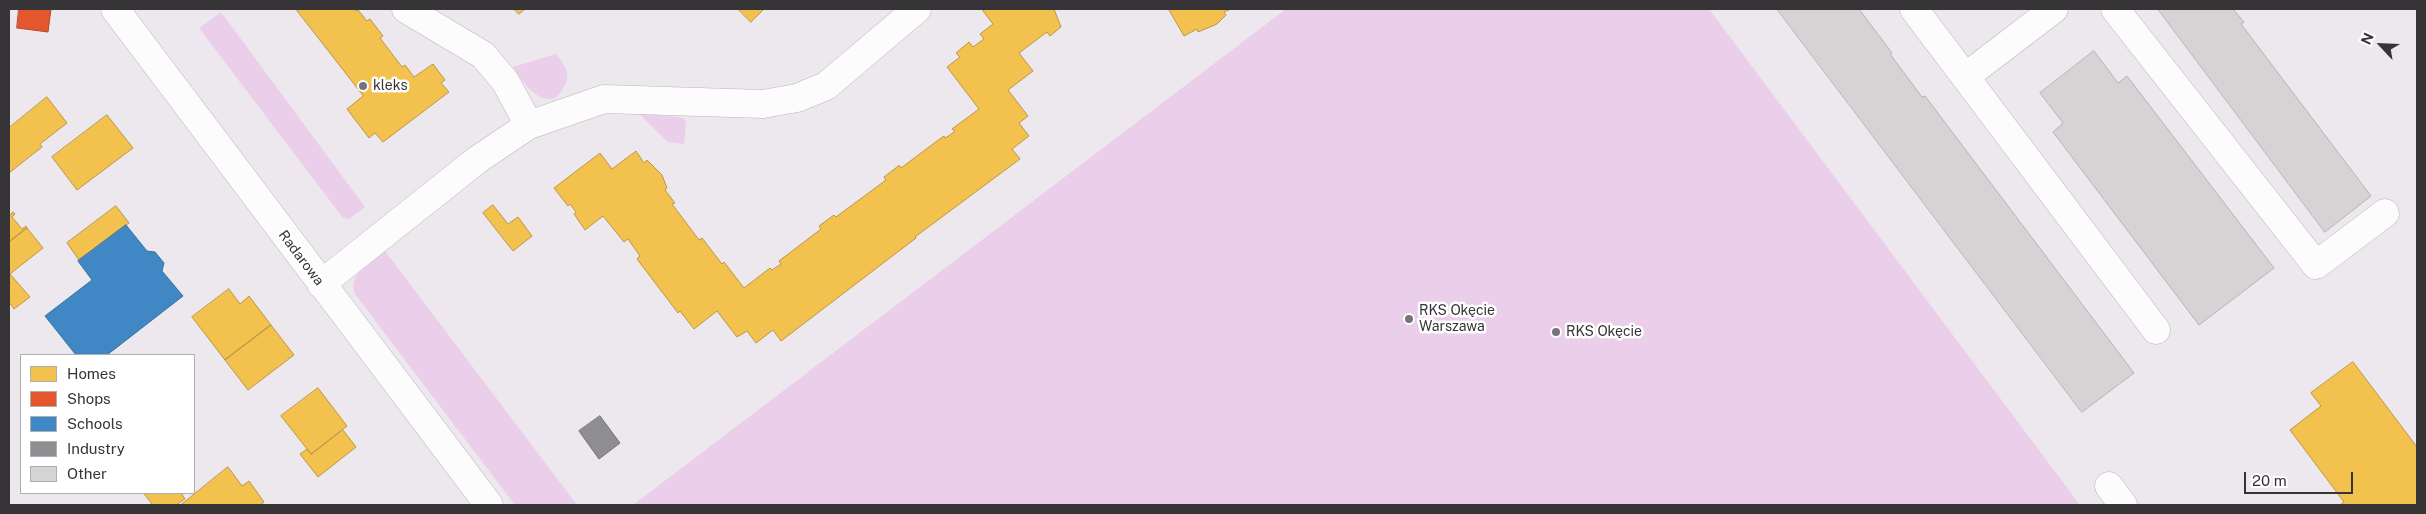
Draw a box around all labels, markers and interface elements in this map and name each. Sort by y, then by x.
north arrow [2356,20,2406,70]
text: N [2358,30,2377,47]
place label: kleks [373,78,407,94]
marker: kleks [357,80,369,92]
street label: Radarowa [275,227,327,289]
place label: RKS Okęcie Warszawa [1419,303,1495,336]
marker: RKS Okęcie Warszawa [1403,313,1415,325]
place label: RKS Okęcie [1566,324,1642,340]
marker: RKS Okęcie [1550,326,1562,338]
legend [20,354,195,494]
text: Homes [67,365,116,382]
text: Shops [67,390,111,407]
text: Schools [67,415,123,432]
text: Industry [67,440,125,457]
scale bar [2246,462,2355,494]
text: Other [67,465,107,482]
text: 20 m [2252,472,2287,489]

